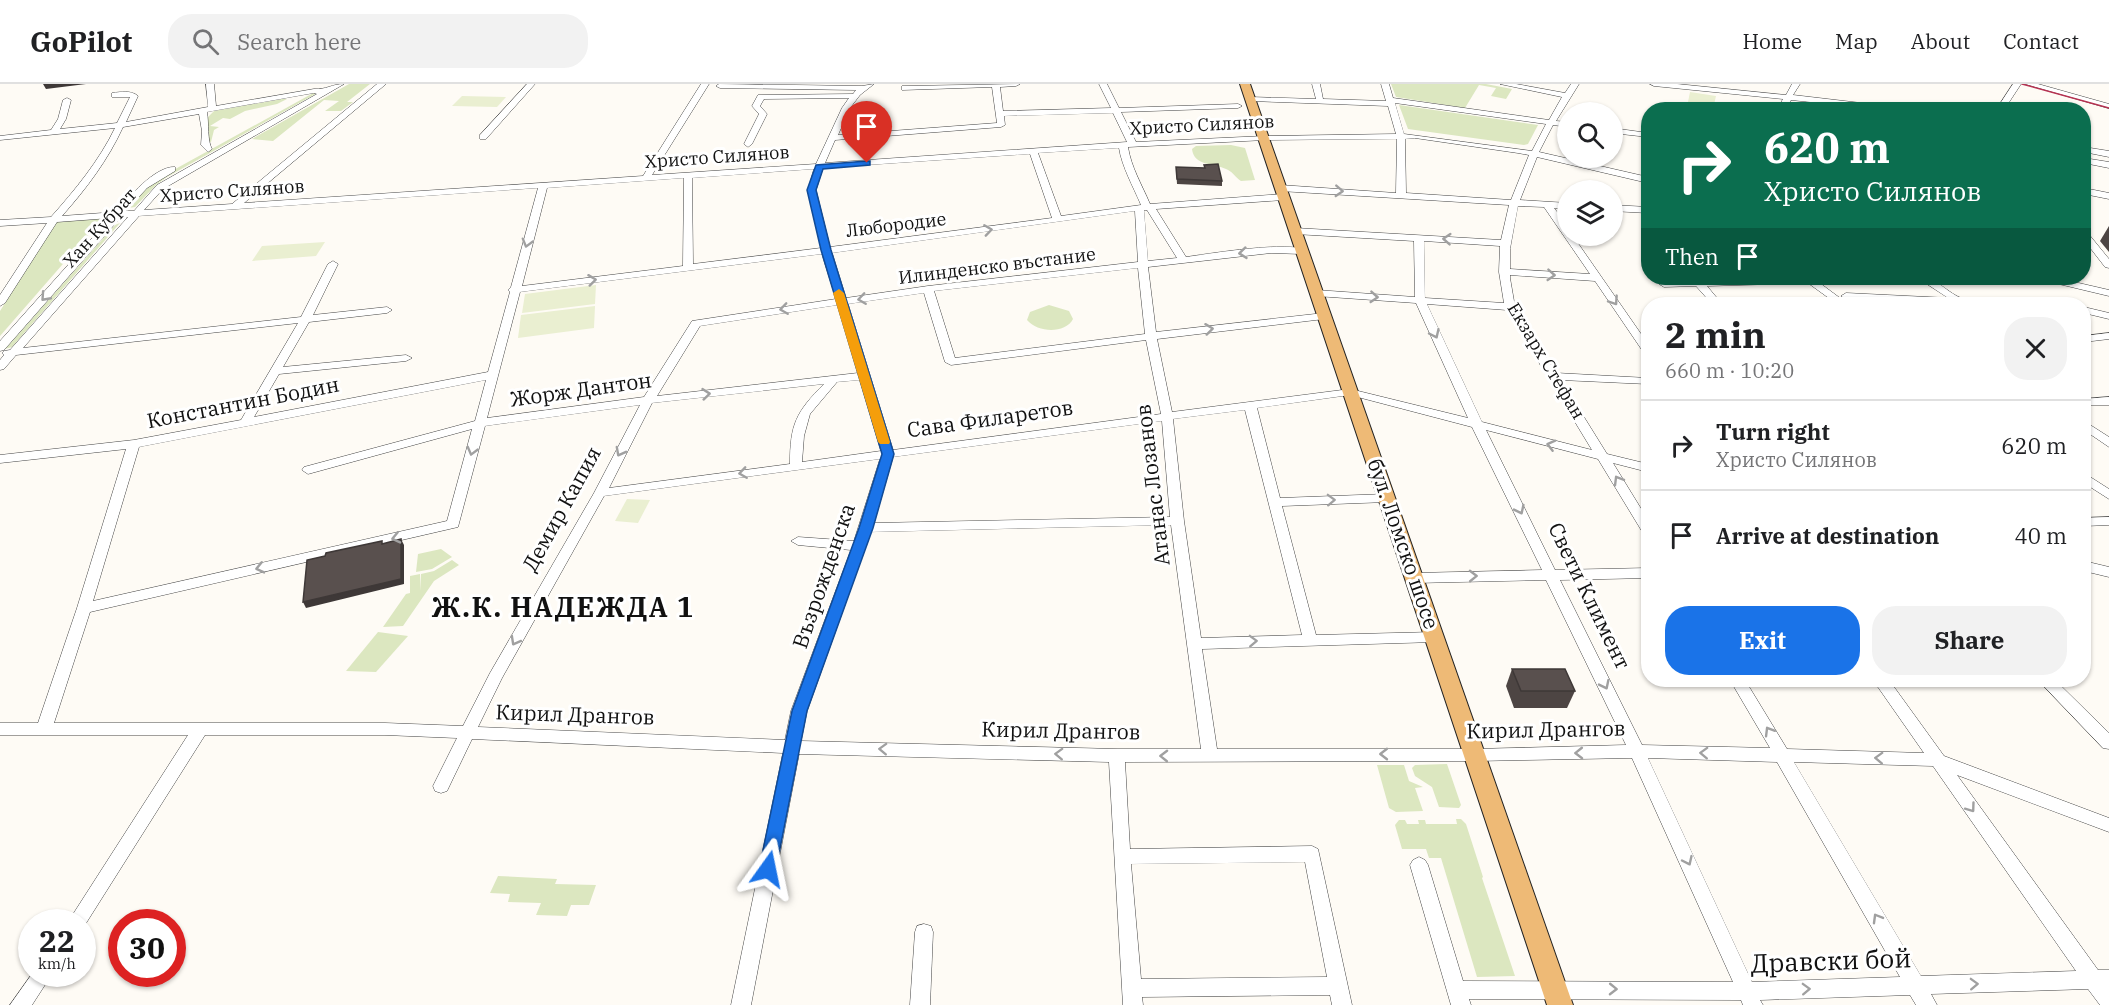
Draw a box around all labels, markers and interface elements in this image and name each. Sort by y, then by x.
search box [168,14,588,68]
text: GoPilot [30,23,132,60]
icon: search [189,25,222,58]
text: Search here [237,27,361,56]
text: Home [1742,27,1802,55]
text: Map [1835,27,1878,55]
text: About [1911,27,1970,55]
text: Contact [2003,27,2079,55]
pin [841,101,892,163]
map controls [1557,102,1623,246]
button: search [1557,102,1623,168]
street label: Христо Силянов [1129,109,1275,140]
icon: arrive [850,110,883,143]
text: 620 m [1764,120,1890,175]
icon: right [1665,126,1743,204]
street label: Христо Силянов [644,140,790,173]
text: Христо Силянов [1764,173,1981,208]
street label: Христо Силянов [159,174,305,207]
button: layers [1557,180,1623,246]
street label: Хан Кубрат [58,183,141,272]
one-way arrow [1334,185,1343,198]
street label: Любородие [845,207,947,242]
one-way arrow [983,224,992,236]
one-way arrow [1442,232,1451,245]
one-way arrow [522,237,534,247]
icon: arrive [1731,240,1764,273]
street label: Илинденско въстание [897,242,1097,289]
text: Then [1665,242,1719,271]
one-way arrow [1239,246,1248,259]
one-way arrow [1547,268,1556,281]
one-way arrow [587,274,597,287]
one-way arrow [41,291,52,301]
one-way arrow [1370,291,1379,304]
one-way arrow [857,293,867,305]
one-way arrow [1607,294,1618,305]
street label: Екзарх Стефан [1502,298,1590,423]
one-way arrow [779,303,788,315]
text: 2 min [1665,311,1766,358]
button: close [2004,317,2067,380]
one-way arrow [1205,323,1214,335]
one-way arrow [1428,327,1440,338]
text: 660 m · 10:20 [1665,357,1794,384]
street label: Жорж Дантон [508,365,653,413]
street label: Константин Бодин [144,370,341,434]
one-way arrow [701,388,710,401]
street label: Сава Филаретов [905,393,1075,444]
street label: Атанас Лозанов [1128,403,1176,567]
text: Turn right [1716,417,1830,446]
icon: right [1665,429,1698,462]
text: 620 m [2001,431,2067,460]
one-way arrow [1546,439,1556,452]
street label: Демир Капия [515,441,607,576]
one-way arrow [467,445,479,456]
one-way arrow [616,446,627,456]
text: Христо Силянов [1716,446,1877,473]
street label: бул. Ломско шосе [1362,455,1446,633]
one-way arrow [739,466,748,478]
one-way arrow [1614,476,1626,486]
one-way arrow [1327,494,1336,506]
street label: Възрожденска [785,499,861,652]
one-way arrow [1512,503,1524,514]
street label: Свети Климент [1542,518,1638,674]
icon: arrive [1665,519,1698,552]
text: Arrive at destination [1716,521,1939,550]
text: 40 m [2015,521,2067,550]
one-way arrow [391,530,401,543]
one-way arrow [255,561,265,574]
one-way arrow [1468,570,1477,583]
district label: Ж.К. НАДЕЖДА 1 [431,589,695,624]
button: Exit [1665,606,1860,675]
button: Share [1872,606,2067,675]
one-way arrow [511,634,522,645]
one-way arrow [1248,635,1257,648]
one-way arrow [1598,678,1610,689]
street label: Кирил Дрангов [495,697,655,731]
street label: Кирил Дрангов [1466,714,1626,744]
street label: Кирил Дрангов [981,715,1141,745]
one-way arrow [1764,727,1776,737]
one-way arrow [879,743,888,755]
one-way arrow [1574,746,1583,759]
one-way arrow [1699,747,1708,760]
one-way arrow [1054,748,1063,760]
one-way arrow [1379,748,1388,760]
one-way arrow [1159,750,1168,762]
one-way arrow [1874,752,1883,765]
one-way arrow [1964,801,1975,812]
position arrow [736,837,800,901]
one-way arrow [1680,855,1692,866]
speed limit sign: 30 [108,909,186,987]
one-way arrow [1872,914,1884,924]
text: 22 [39,921,75,960]
street label: Дравски бой [1750,940,1912,980]
text: km/h [38,954,76,973]
one-way arrow [1969,978,1978,990]
one-way arrow [1608,983,1617,995]
one-way arrow [1801,983,1810,995]

